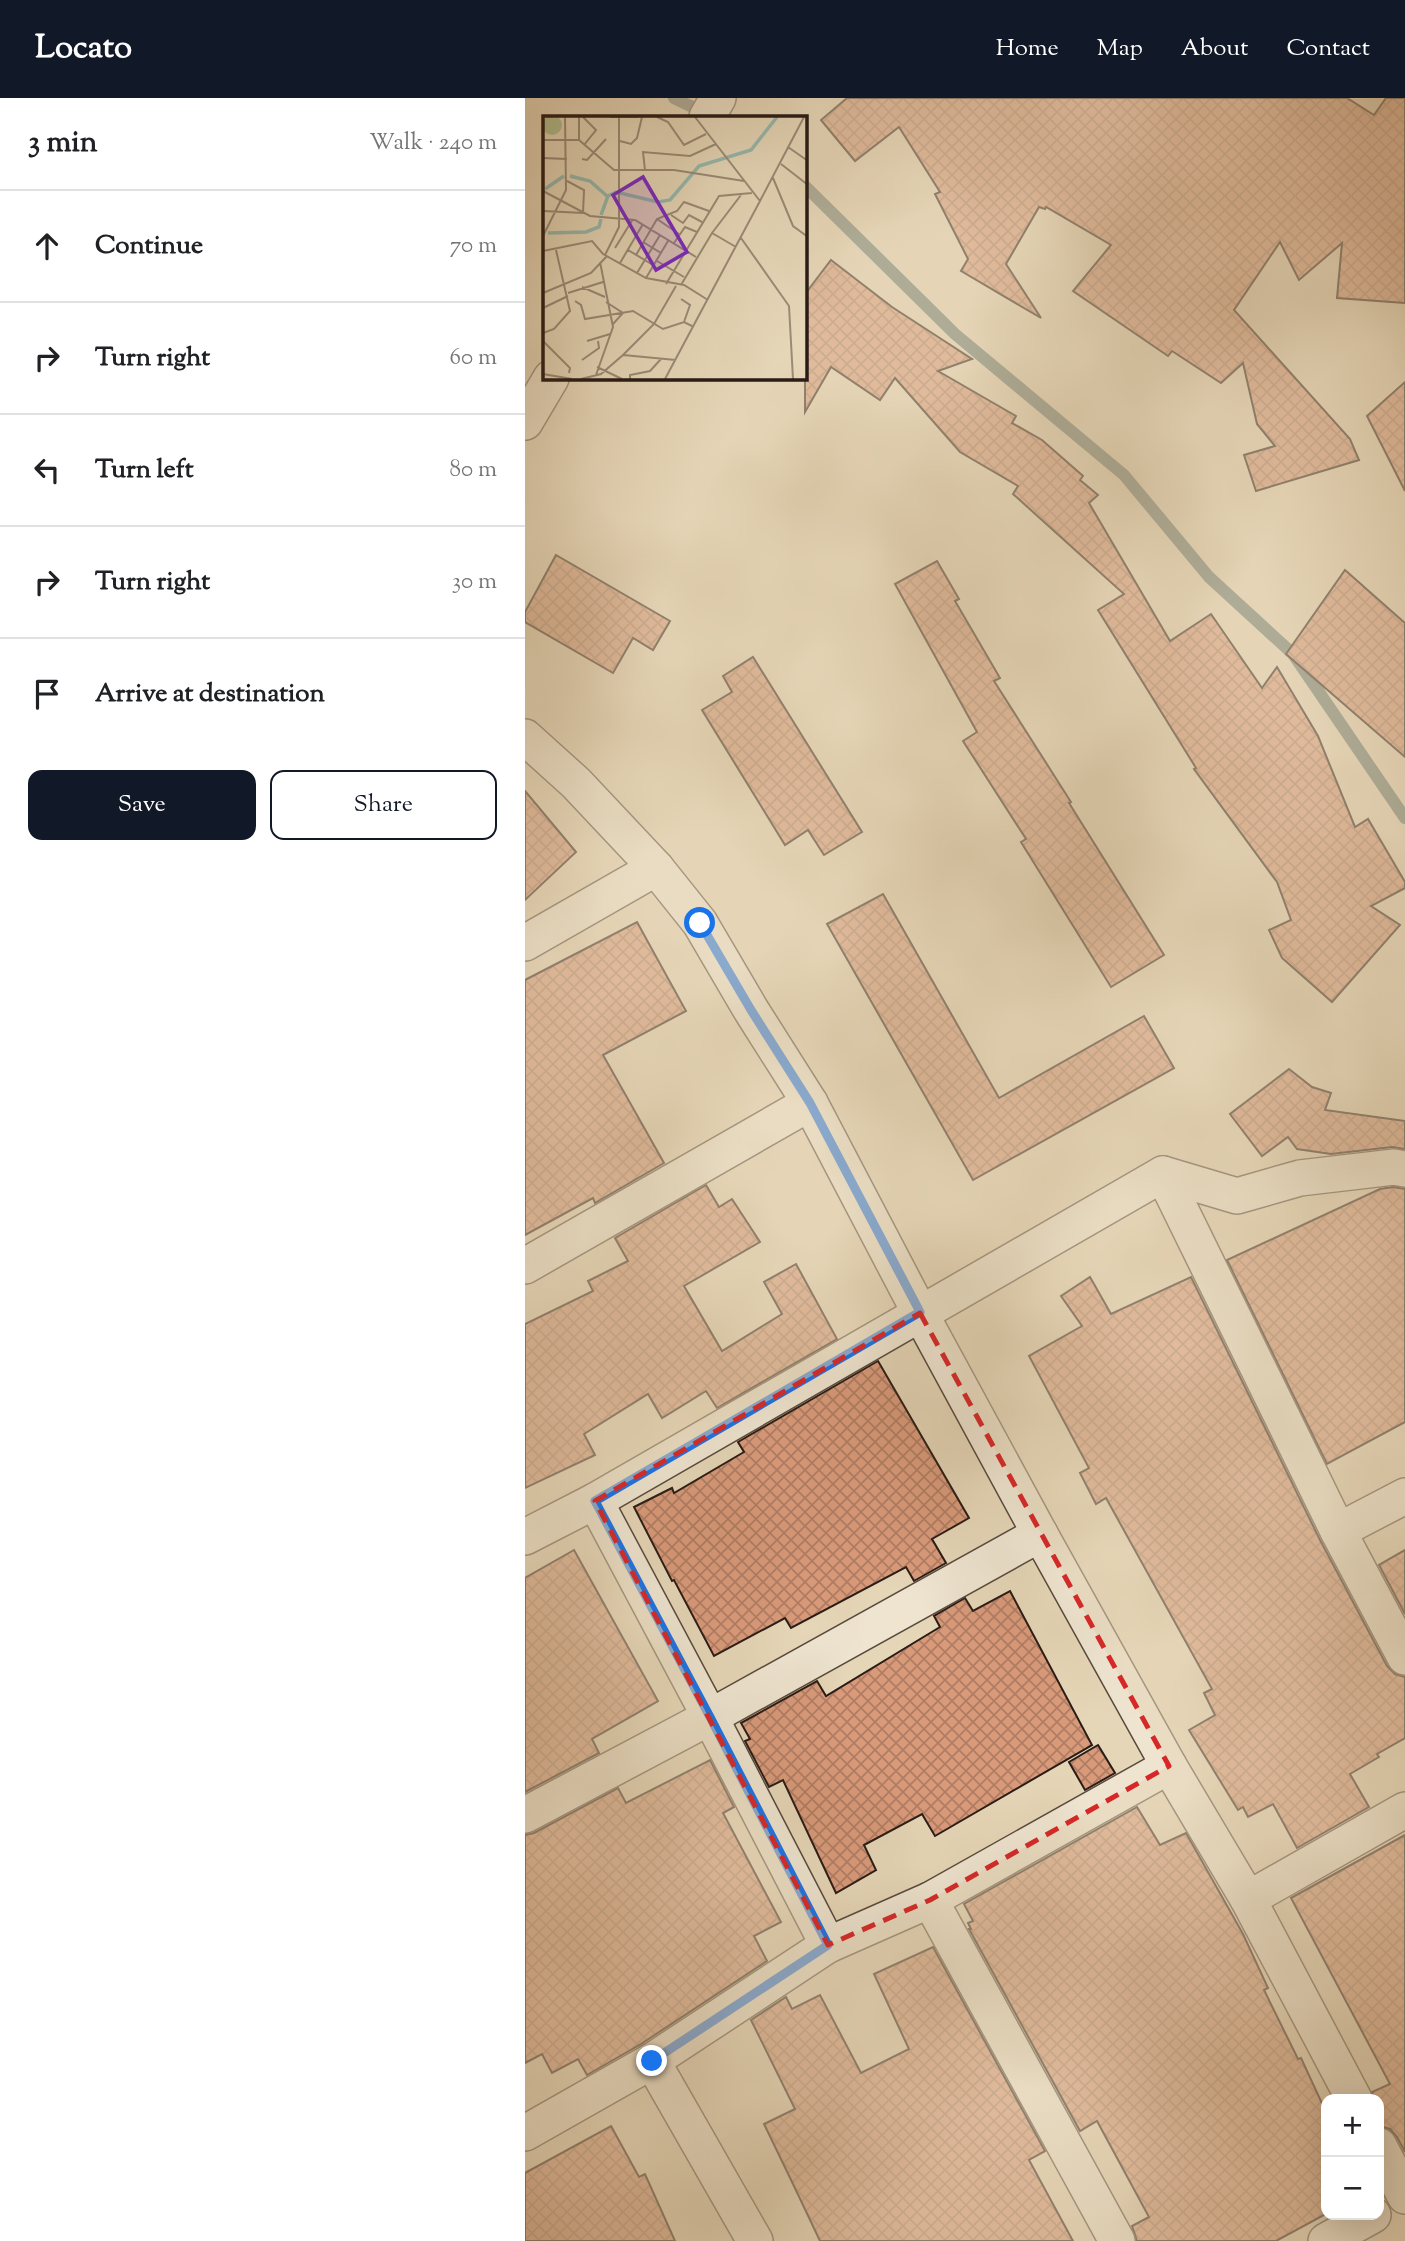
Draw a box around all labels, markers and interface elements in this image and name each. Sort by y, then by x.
text: Locato [35,25,132,73]
text: Home [996,32,1059,66]
text: Map [1097,32,1143,66]
text: About [1181,32,1248,66]
text: Contact [1286,32,1370,66]
inset map [543,116,807,380]
text: 3 min [28,122,98,165]
text: Walk · 240 m [369,127,497,160]
icon: ahead [28,227,66,265]
text: Continue [95,228,203,265]
text: 70 m [450,230,497,263]
icon: right [28,339,66,377]
text: Turn right [95,340,210,377]
text: 60 m [449,342,497,375]
icon: left [28,451,66,489]
text: Turn left [95,452,194,489]
text: 80 m [449,454,497,487]
icon: right [28,563,66,601]
text: Turn right [95,564,210,601]
text: 30 m [452,566,497,599]
icon: arrive [28,675,66,713]
text: Arrive at destination [95,676,325,713]
button: Save [28,770,256,840]
button: Share [270,770,497,840]
route start [684,907,715,938]
route end [636,2045,667,2076]
map controls [1321,2094,1384,2220]
button: + [1321,2094,1384,2157]
button: − [1321,2157,1384,2220]

